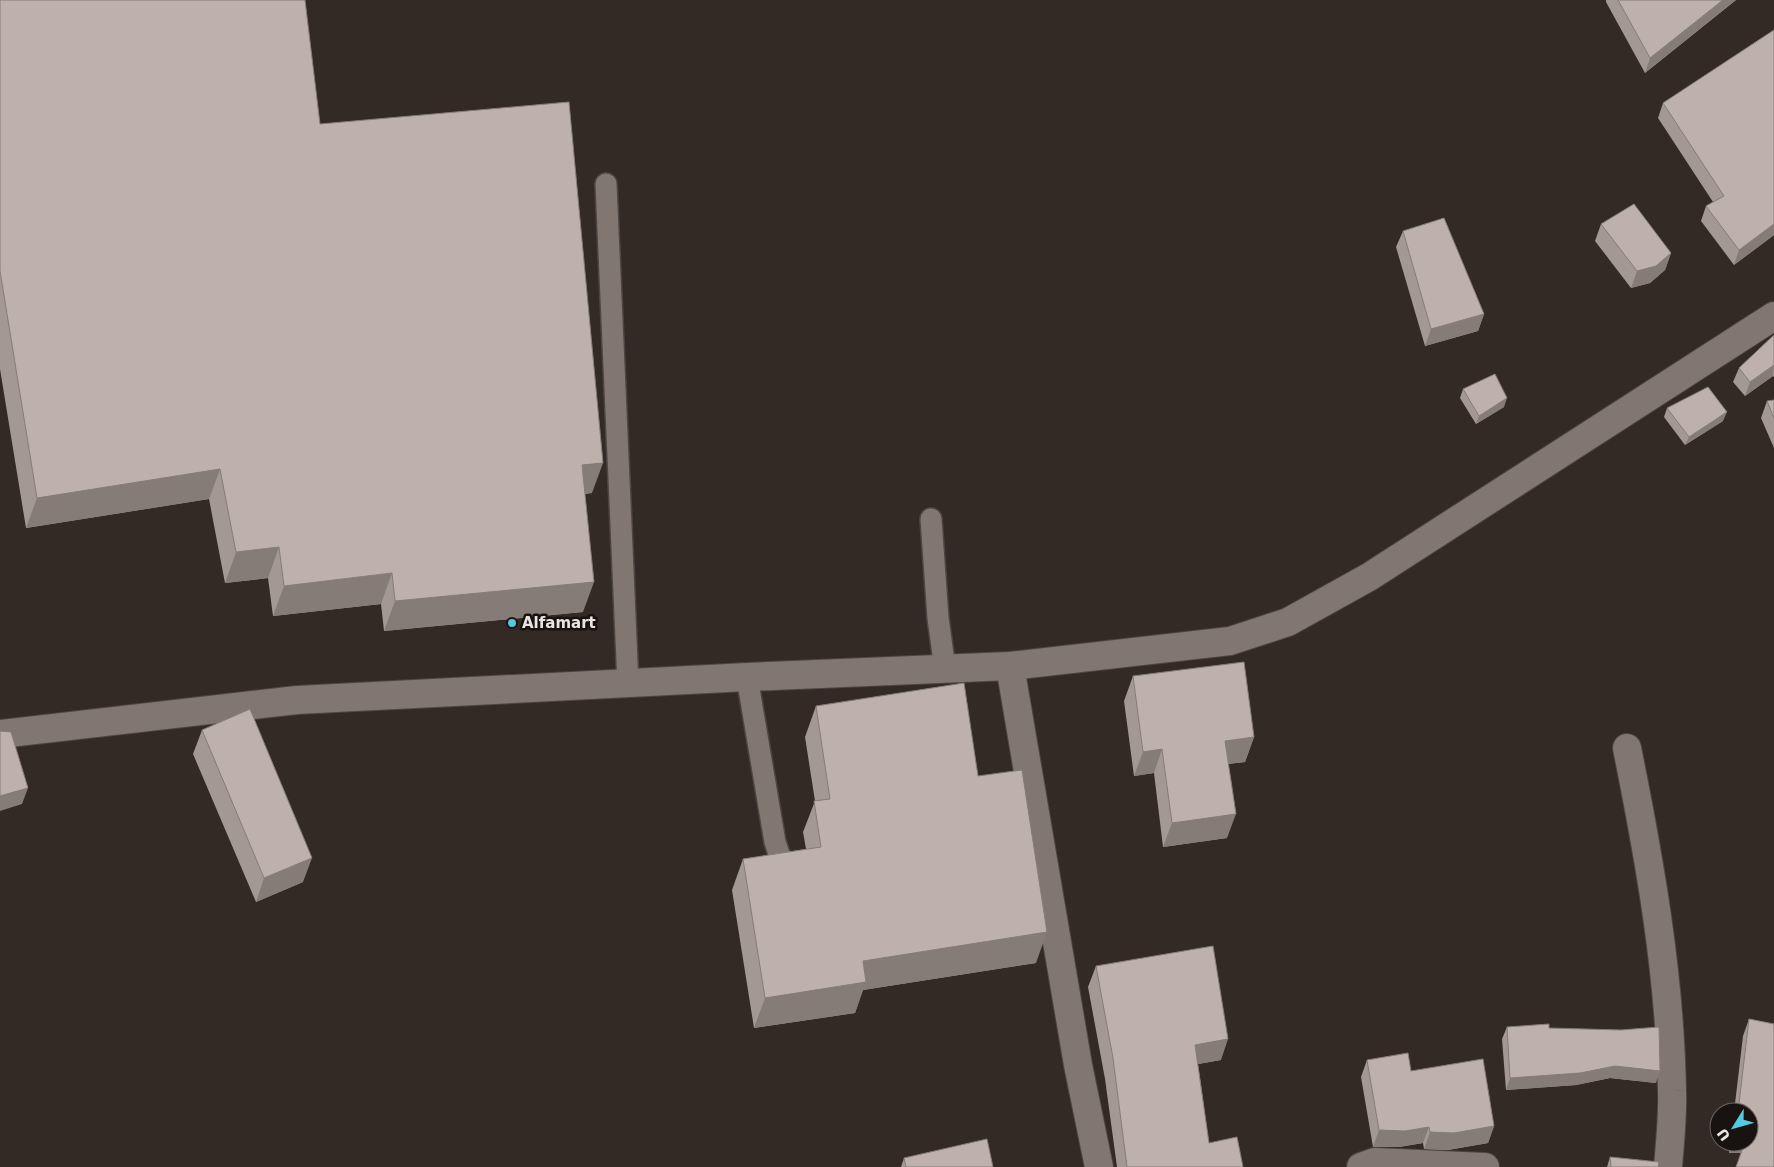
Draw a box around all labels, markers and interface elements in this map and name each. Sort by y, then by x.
place label: Alfamart [522,614,596,632]
marker: Alfamart [506,617,518,629]
north arrow [1709,1102,1759,1152]
text: U [1714,1125,1733,1144]

